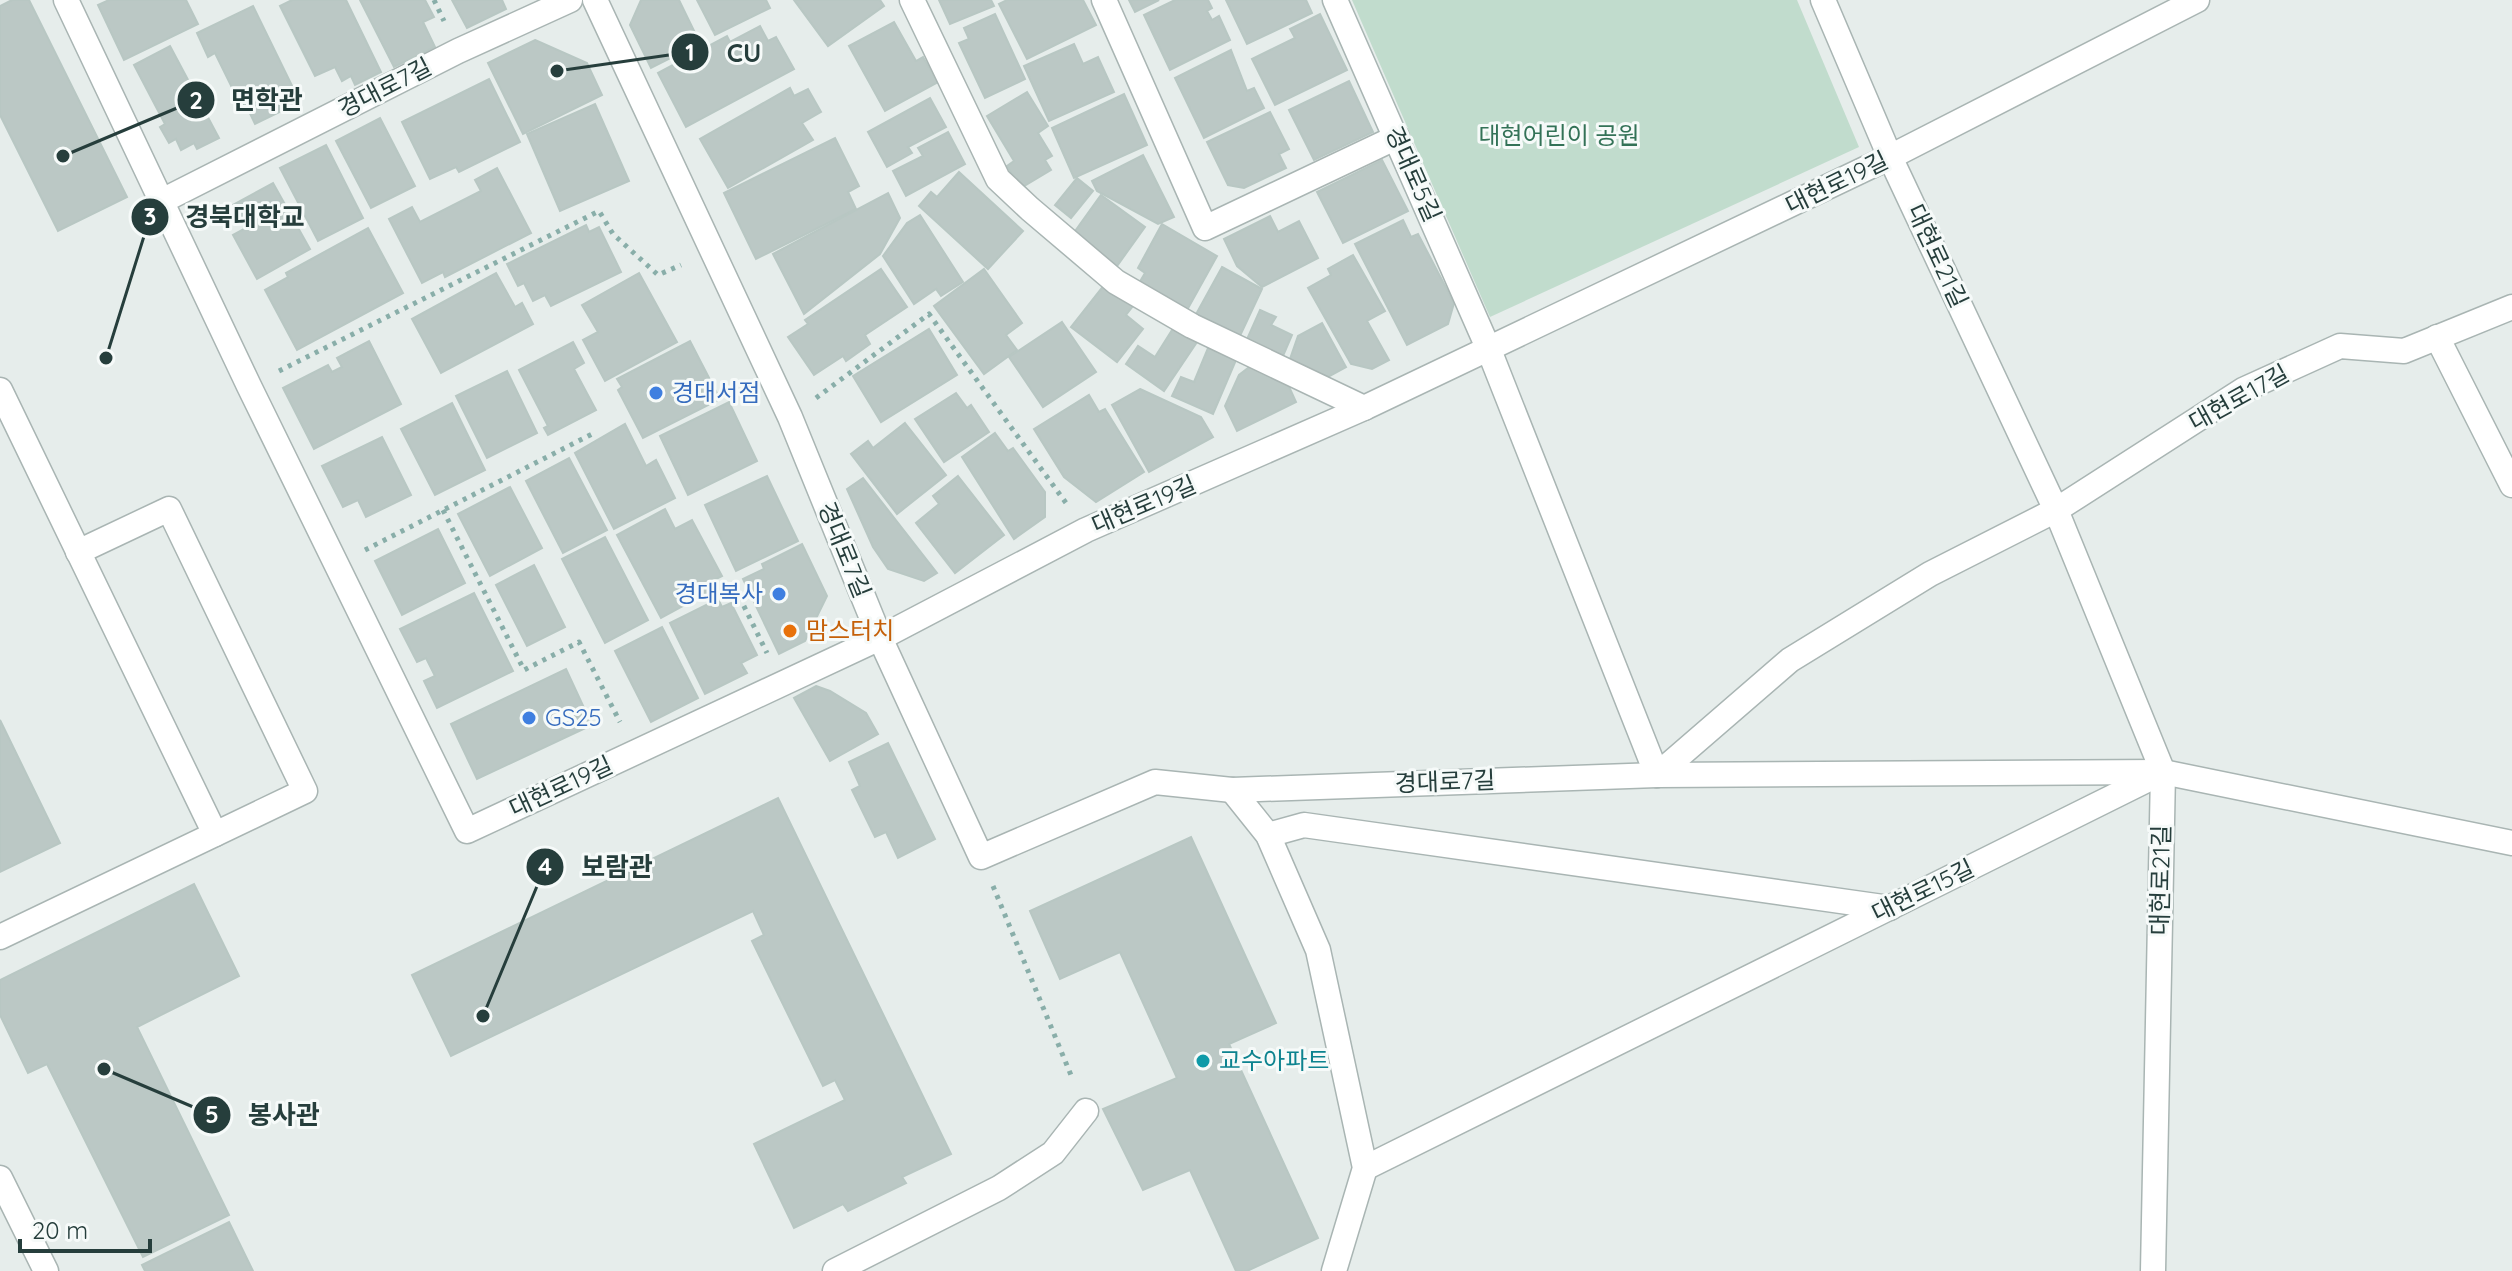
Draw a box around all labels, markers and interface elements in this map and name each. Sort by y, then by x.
callout: CU [670,27,777,77]
text: CU [727,36,761,69]
text: 1 [685,37,695,67]
street label: 경대로7길 [333,51,436,123]
callout: 면학관 [176,75,319,125]
text: 면학관 [231,83,303,116]
text: 2 [189,85,203,115]
park label: 대현어린이 공원 [1478,120,1640,150]
street label: 경대로5길 [1380,121,1448,226]
street label: 대현로19길 [1780,144,1893,220]
callout: 경북대학교 [130,192,321,242]
street label: 대현로21길 [1901,199,1975,312]
text: 경북대학교 [185,200,305,233]
text: 3 [144,201,156,231]
street label: 대현로17길 [2183,357,2294,437]
place label: 경대서점 [672,377,760,407]
marker: 경대서점 [647,384,665,402]
street label: 대현로19길 [1087,469,1200,539]
street label: 경대로7길 [812,497,878,602]
place label: 경대복사 [675,578,763,608]
marker: 경대복사 [770,585,788,603]
place label: 맘스터치 [806,615,894,645]
marker: 맘스터치 [781,622,799,640]
place label: GS25 [545,702,602,732]
marker: GS25 [520,709,538,727]
street label: 대현로19길 [504,749,617,823]
street label: 경대로7길 [1394,764,1496,798]
street label: 대현로21길 [2144,824,2176,935]
callout: 보람관 [525,842,668,892]
text: 보람관 [581,850,653,883]
text: 4 [538,851,552,881]
street label: 대현로15길 [1866,852,1979,928]
place label: 교수아파트 [1219,1045,1329,1075]
marker: 교수아파트 [1194,1052,1212,1070]
callout: 봉사관 [192,1090,336,1140]
text: 봉사관 [248,1098,320,1131]
text: 5 [205,1099,219,1129]
scale bar [20,1203,150,1253]
text: 20 m [32,1215,88,1245]

